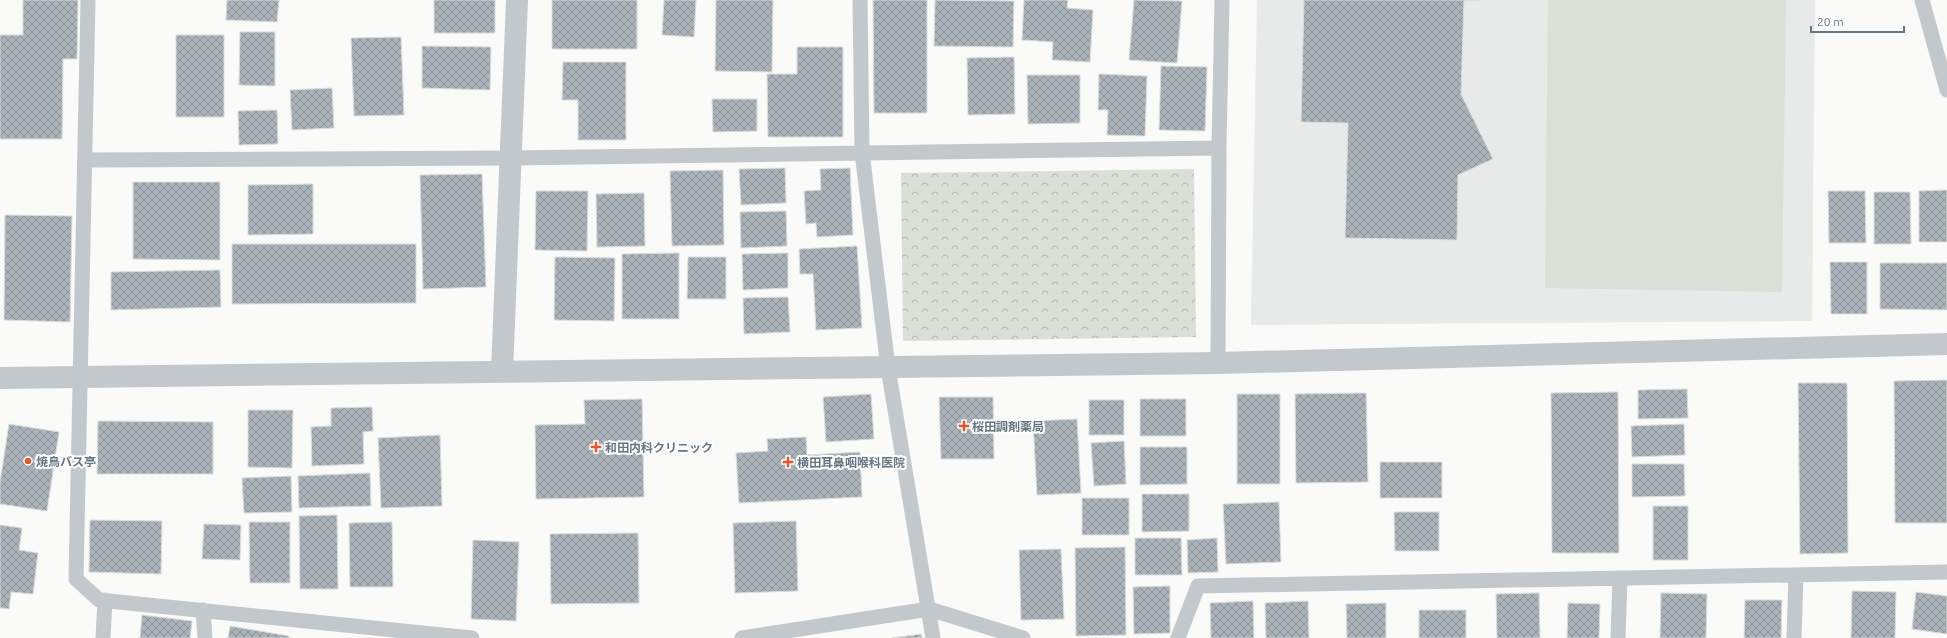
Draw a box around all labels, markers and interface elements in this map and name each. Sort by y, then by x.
scale bar [1811,8,1904,34]
text: 20 m [1817,15,1844,28]
place label: 桜田調剤薬局 [972,420,1044,433]
marker: 桜田調剤薬局 [959,421,969,431]
marker: 和田内科クリニック [590,441,602,453]
place label: 和田内科クリニック [605,441,713,454]
place label: 焼鳥バス亭 [36,455,96,468]
marker: 焼鳥バス亭 [23,456,33,466]
marker: 横田耳鼻咽喉科医院 [782,456,794,468]
place label: 横田耳鼻咽喉科医院 [797,456,905,469]

